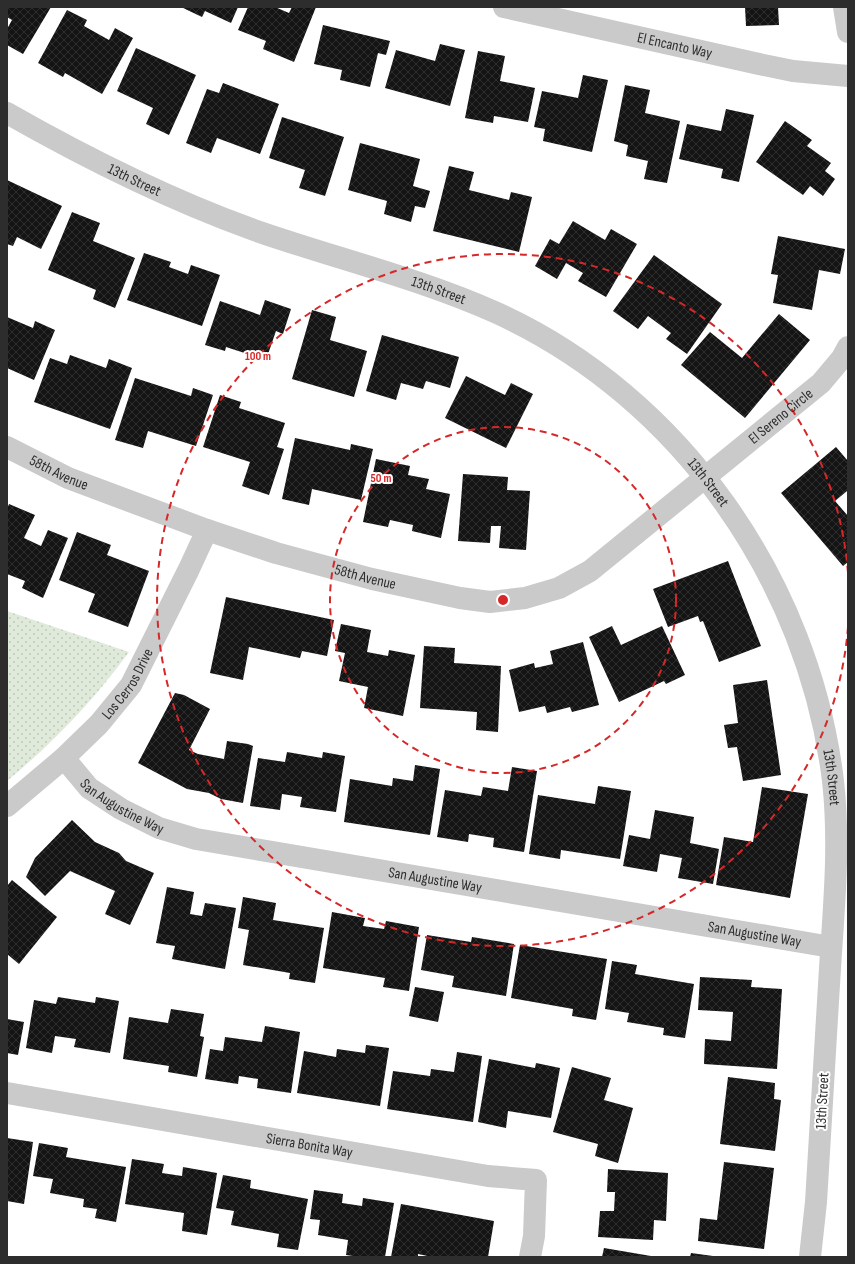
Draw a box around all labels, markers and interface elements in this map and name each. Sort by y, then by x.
street label: El Encanto Way [635,28,714,63]
street label: 13th Street [105,159,164,201]
street label: 13th Street [409,272,469,309]
text: 100 m [245,349,271,364]
street label: El Sereno Circle [745,384,817,448]
street label: 58th Avenue [26,451,91,495]
street label: 13th Street [683,454,733,511]
text: 50 m [371,471,391,486]
street label: 58th Avenue [332,560,398,594]
centre of rings [496,593,510,607]
street label: Los Cerros Drive [98,645,158,723]
street label: 13th Street [818,748,844,807]
street label: San Augustine Way [75,775,166,839]
street label: San Augustine Way [387,863,483,897]
street label: San Augustine Way [706,917,803,952]
street label: 13th Street [812,1072,833,1130]
street label: Sierra Bonita Way [265,1129,354,1163]

